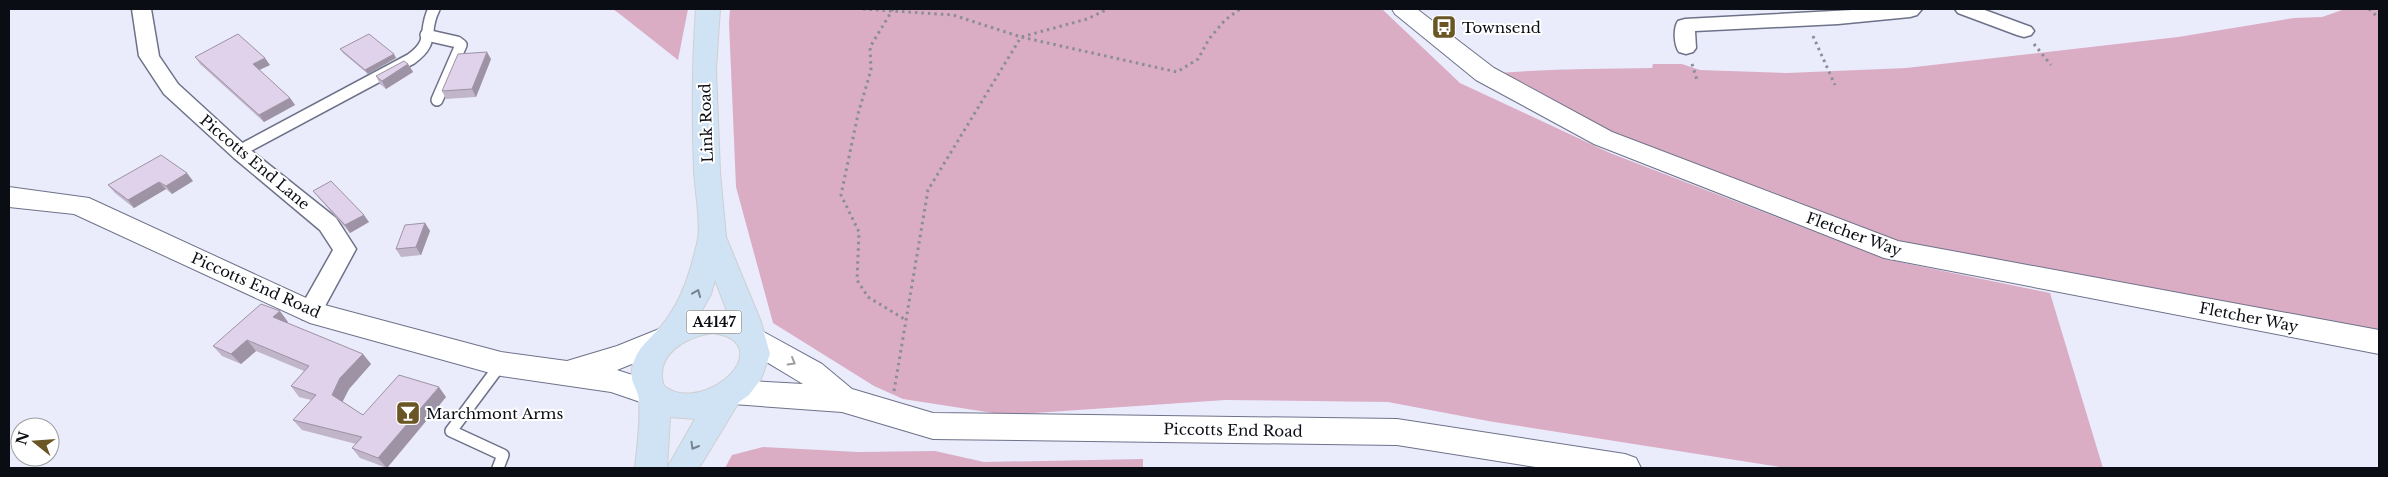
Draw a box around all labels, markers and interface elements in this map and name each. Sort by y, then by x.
bus stop icon: Townsend [1431,14,1457,40]
place label: Townsend [1462,18,1541,37]
street label: Link Road [695,83,717,163]
street label: Piccotts End Lane [196,111,314,213]
street label: Fletcher Way [1804,208,1905,260]
street label: Piccotts End Road [188,248,324,322]
one-way arrow [691,289,702,298]
street label: Fletcher Way [2198,298,2301,336]
road number: A4147 [686,311,742,334]
one-way arrow [787,356,796,366]
bar icon: Marchmont Arms [395,400,421,426]
place label: Marchmont Arms [426,404,563,423]
north arrow [10,417,60,467]
street label: Piccotts End Road [1163,419,1303,441]
text: N [12,429,33,447]
one-way arrow [691,441,701,450]

